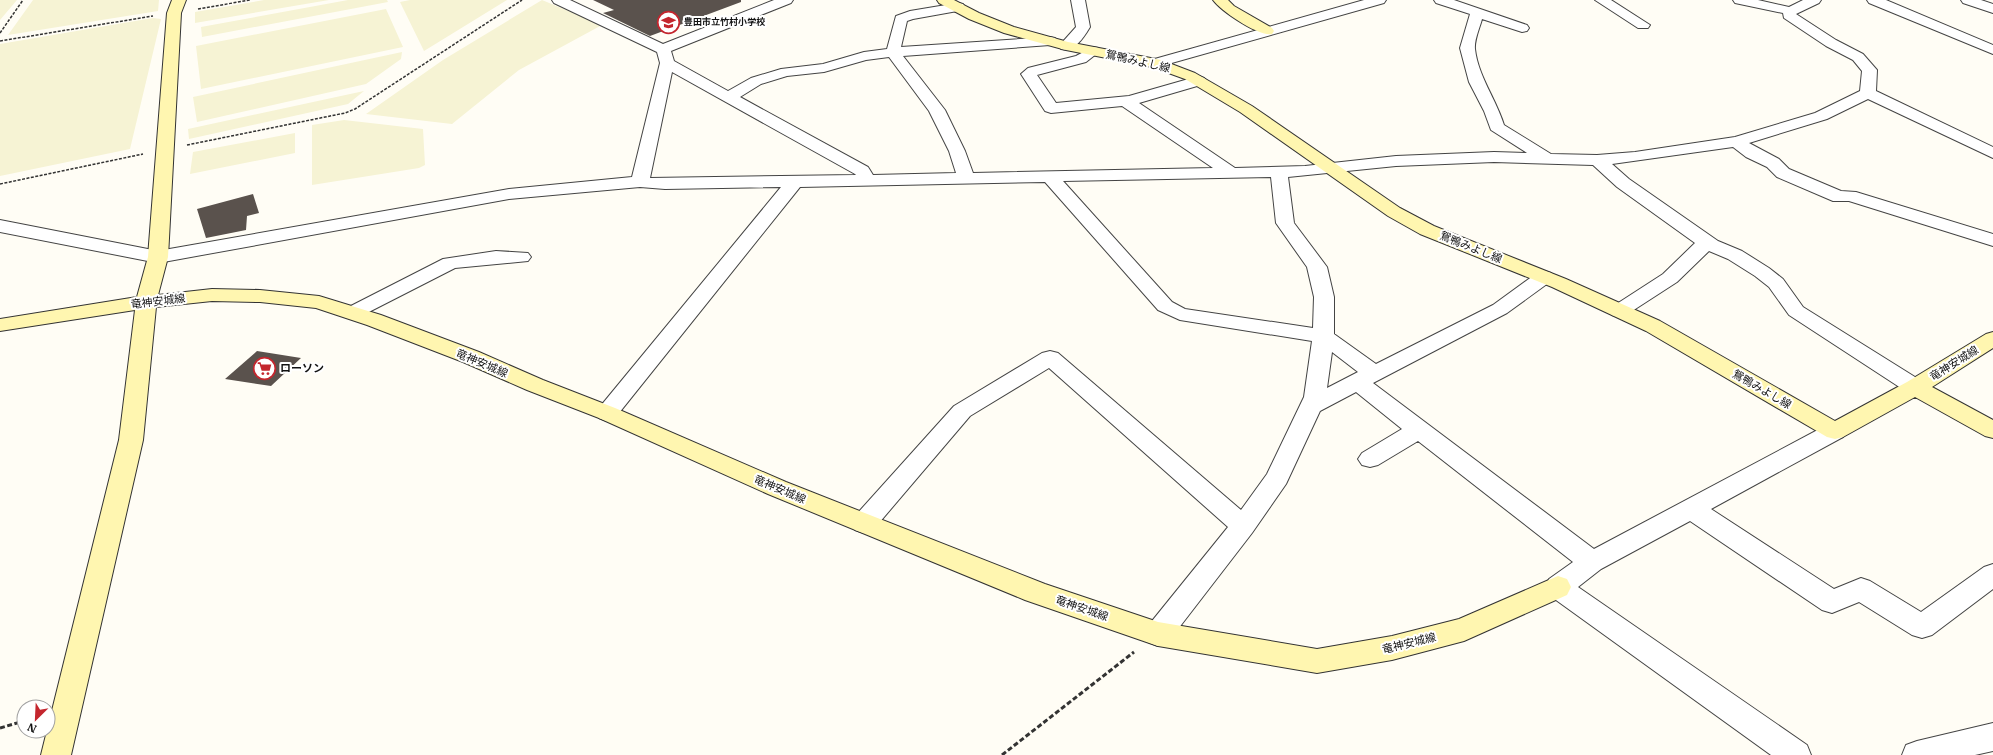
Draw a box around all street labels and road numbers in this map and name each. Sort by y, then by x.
street label: 鴛鴨みよし線 [1104,47,1172,75]
street label: 鴛鴨みよし線 [1438,228,1504,266]
street label: 竜神安城線 [130,291,186,311]
street label: 竜神安城線 [1927,342,1981,384]
street label: 竜神安城線 [454,346,510,380]
street label: 鴛鴨みよし線 [1730,366,1794,412]
street label: 竜神安城線 [752,472,808,506]
street label: 竜神安城線 [1054,592,1110,624]
street label: 竜神安城線 [1381,630,1437,656]

